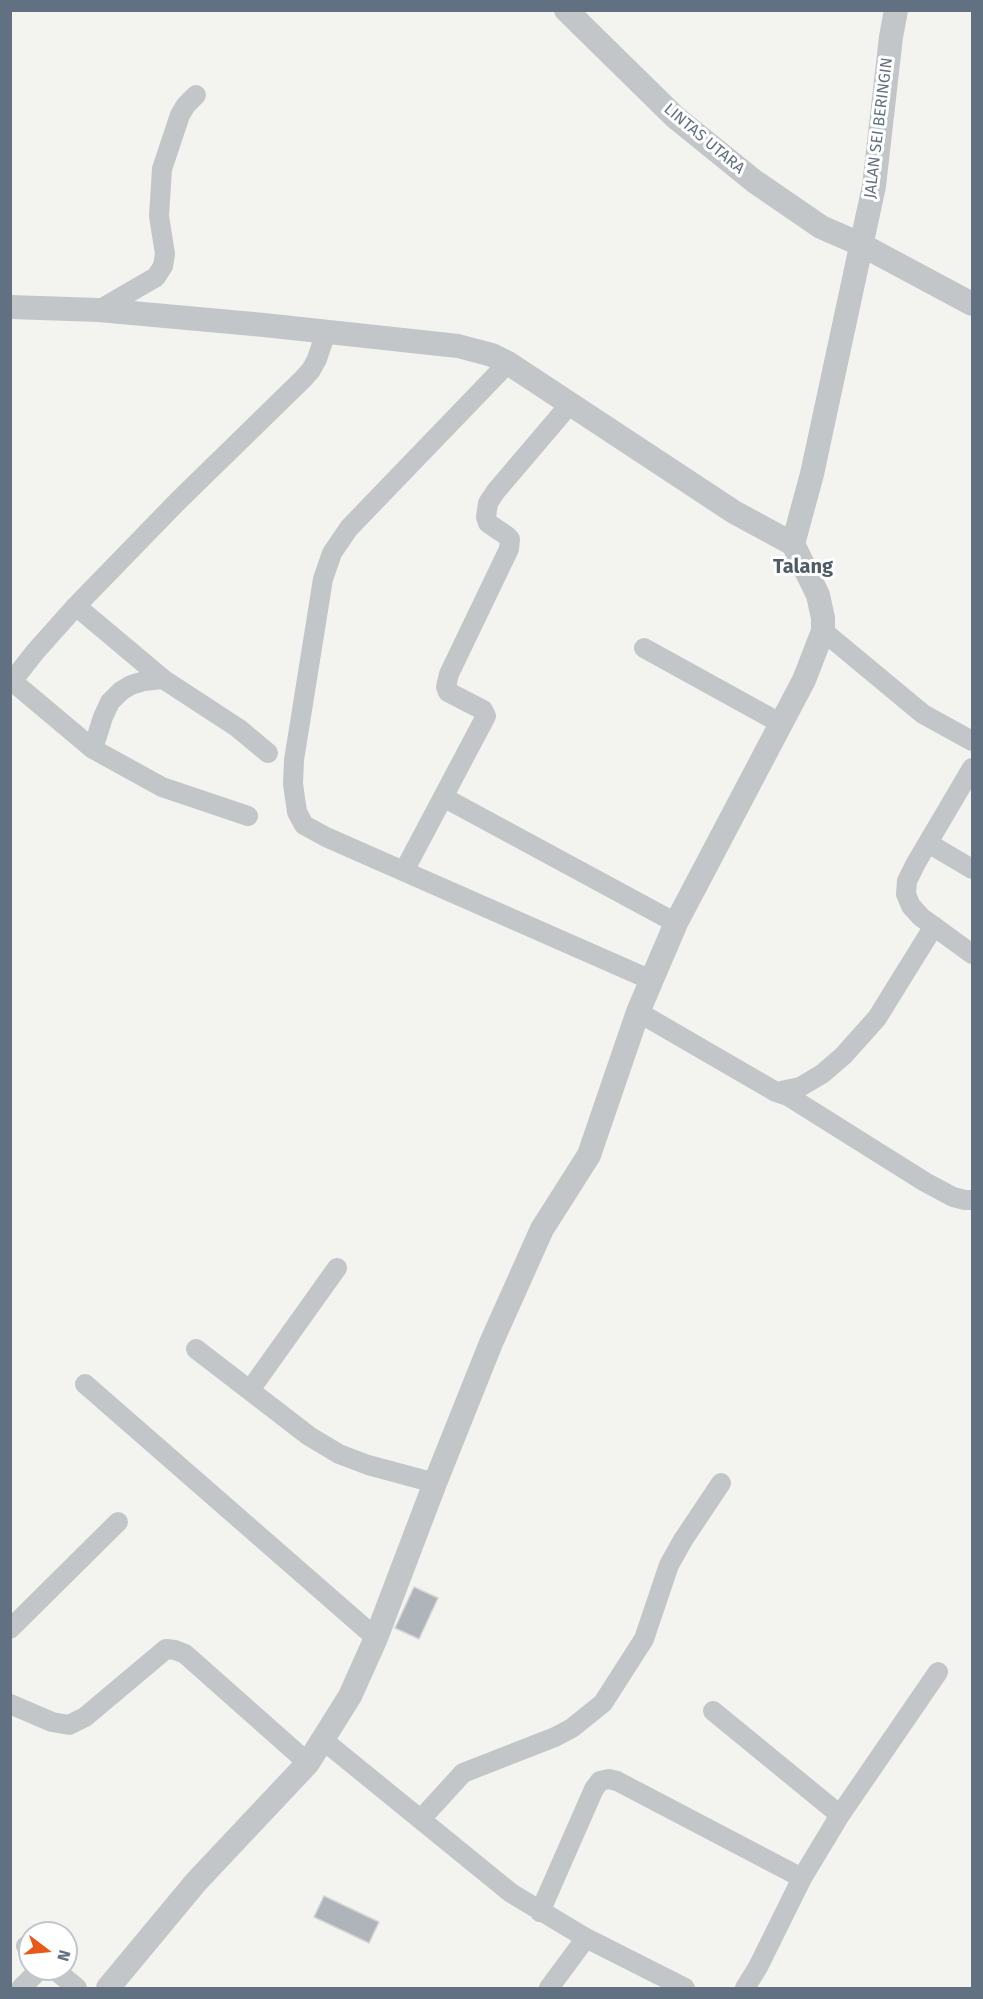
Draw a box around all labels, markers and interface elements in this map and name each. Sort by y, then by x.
street label: JALAN SEI BERINGIN [861,56,897,200]
street label: LINTAS UTARA [660,100,748,178]
district label: Talang [773,555,833,579]
north arrow [18,1921,78,1981]
text: N [53,1948,74,1963]

